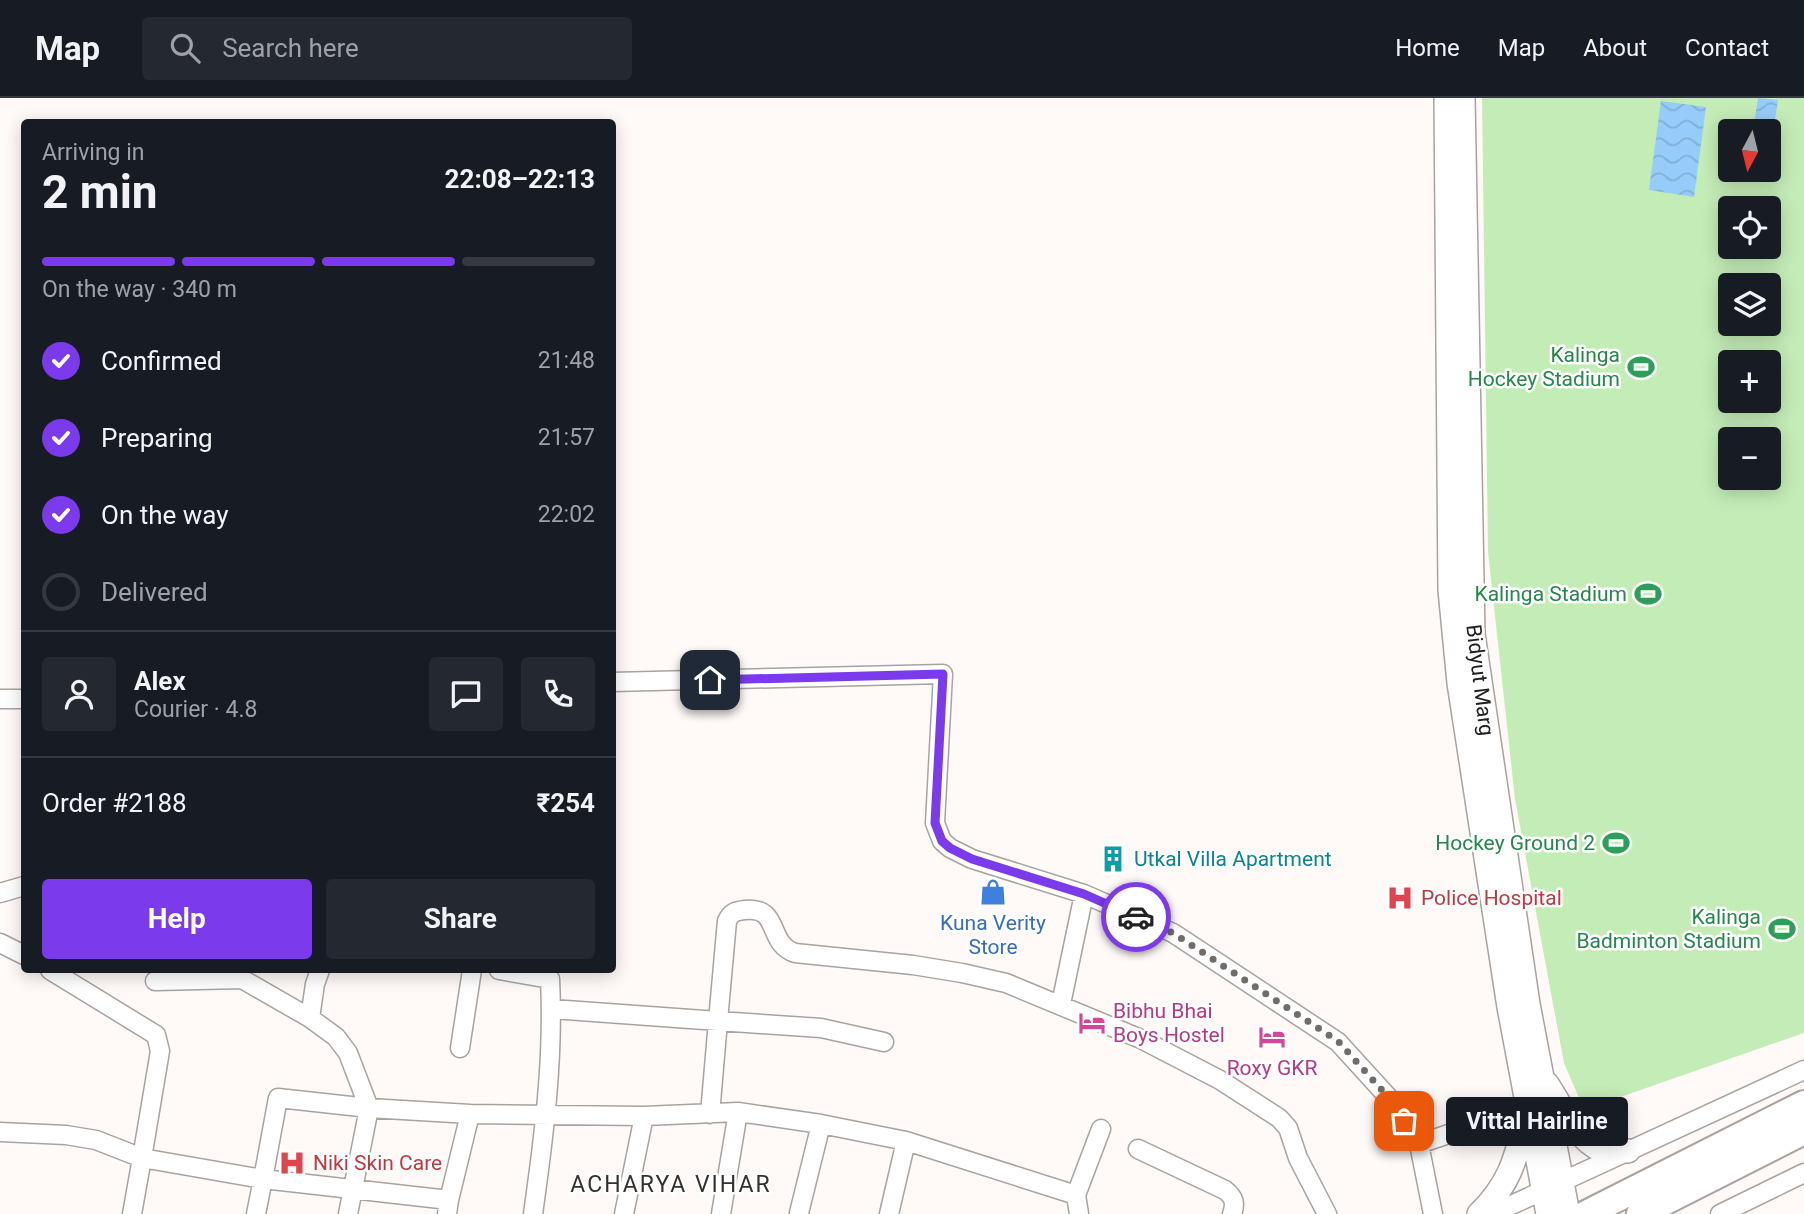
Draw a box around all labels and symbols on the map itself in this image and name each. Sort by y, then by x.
north arrow [1718,119,1782,182]
place label: Kalinga Hockey Stadium [1468,343,1620,391]
sports icon: Kalinga Hockey Stadium [1626,352,1656,382]
sports icon: Kalinga Stadium [1633,579,1663,609]
place label: Kalinga Stadium [1474,582,1627,606]
street label: Bidyut Marg [1461,623,1499,737]
pin [680,650,740,710]
sports icon: Hockey Ground 2 [1601,828,1631,858]
place label: Hockey Ground 2 [1435,831,1595,855]
building icon: Utkal Villa Apartment [1098,844,1128,874]
place label: Utkal Villa Apartment [1134,847,1332,871]
shop icon: Kuna Verity Store [978,877,1008,907]
courier [1101,882,1171,952]
hospital icon: Police Hospital [1385,883,1415,913]
place label: Police Hospital [1421,886,1562,910]
place label: Kalinga Badminton Stadium [1576,905,1761,953]
place label: Kuna Verity Store [940,911,1046,959]
sports icon: Kalinga Badminton Stadium [1767,914,1797,944]
place label: Bibhu Bhai Boys Hostel [1113,999,1225,1047]
hotel icon: Bibhu Bhai Boys Hostel [1077,1008,1107,1038]
hotel icon: Roxy GKR [1257,1022,1287,1052]
place label: Roxy GKR [1227,1056,1317,1080]
pin [1374,1091,1434,1151]
callout: Vittal Hairline [1446,1096,1628,1146]
hospital icon: Niki Skin Care [277,1148,307,1178]
place label: Niki Skin Care [313,1151,442,1175]
district label: ACHARYA VIHAR [570,1171,772,1198]

